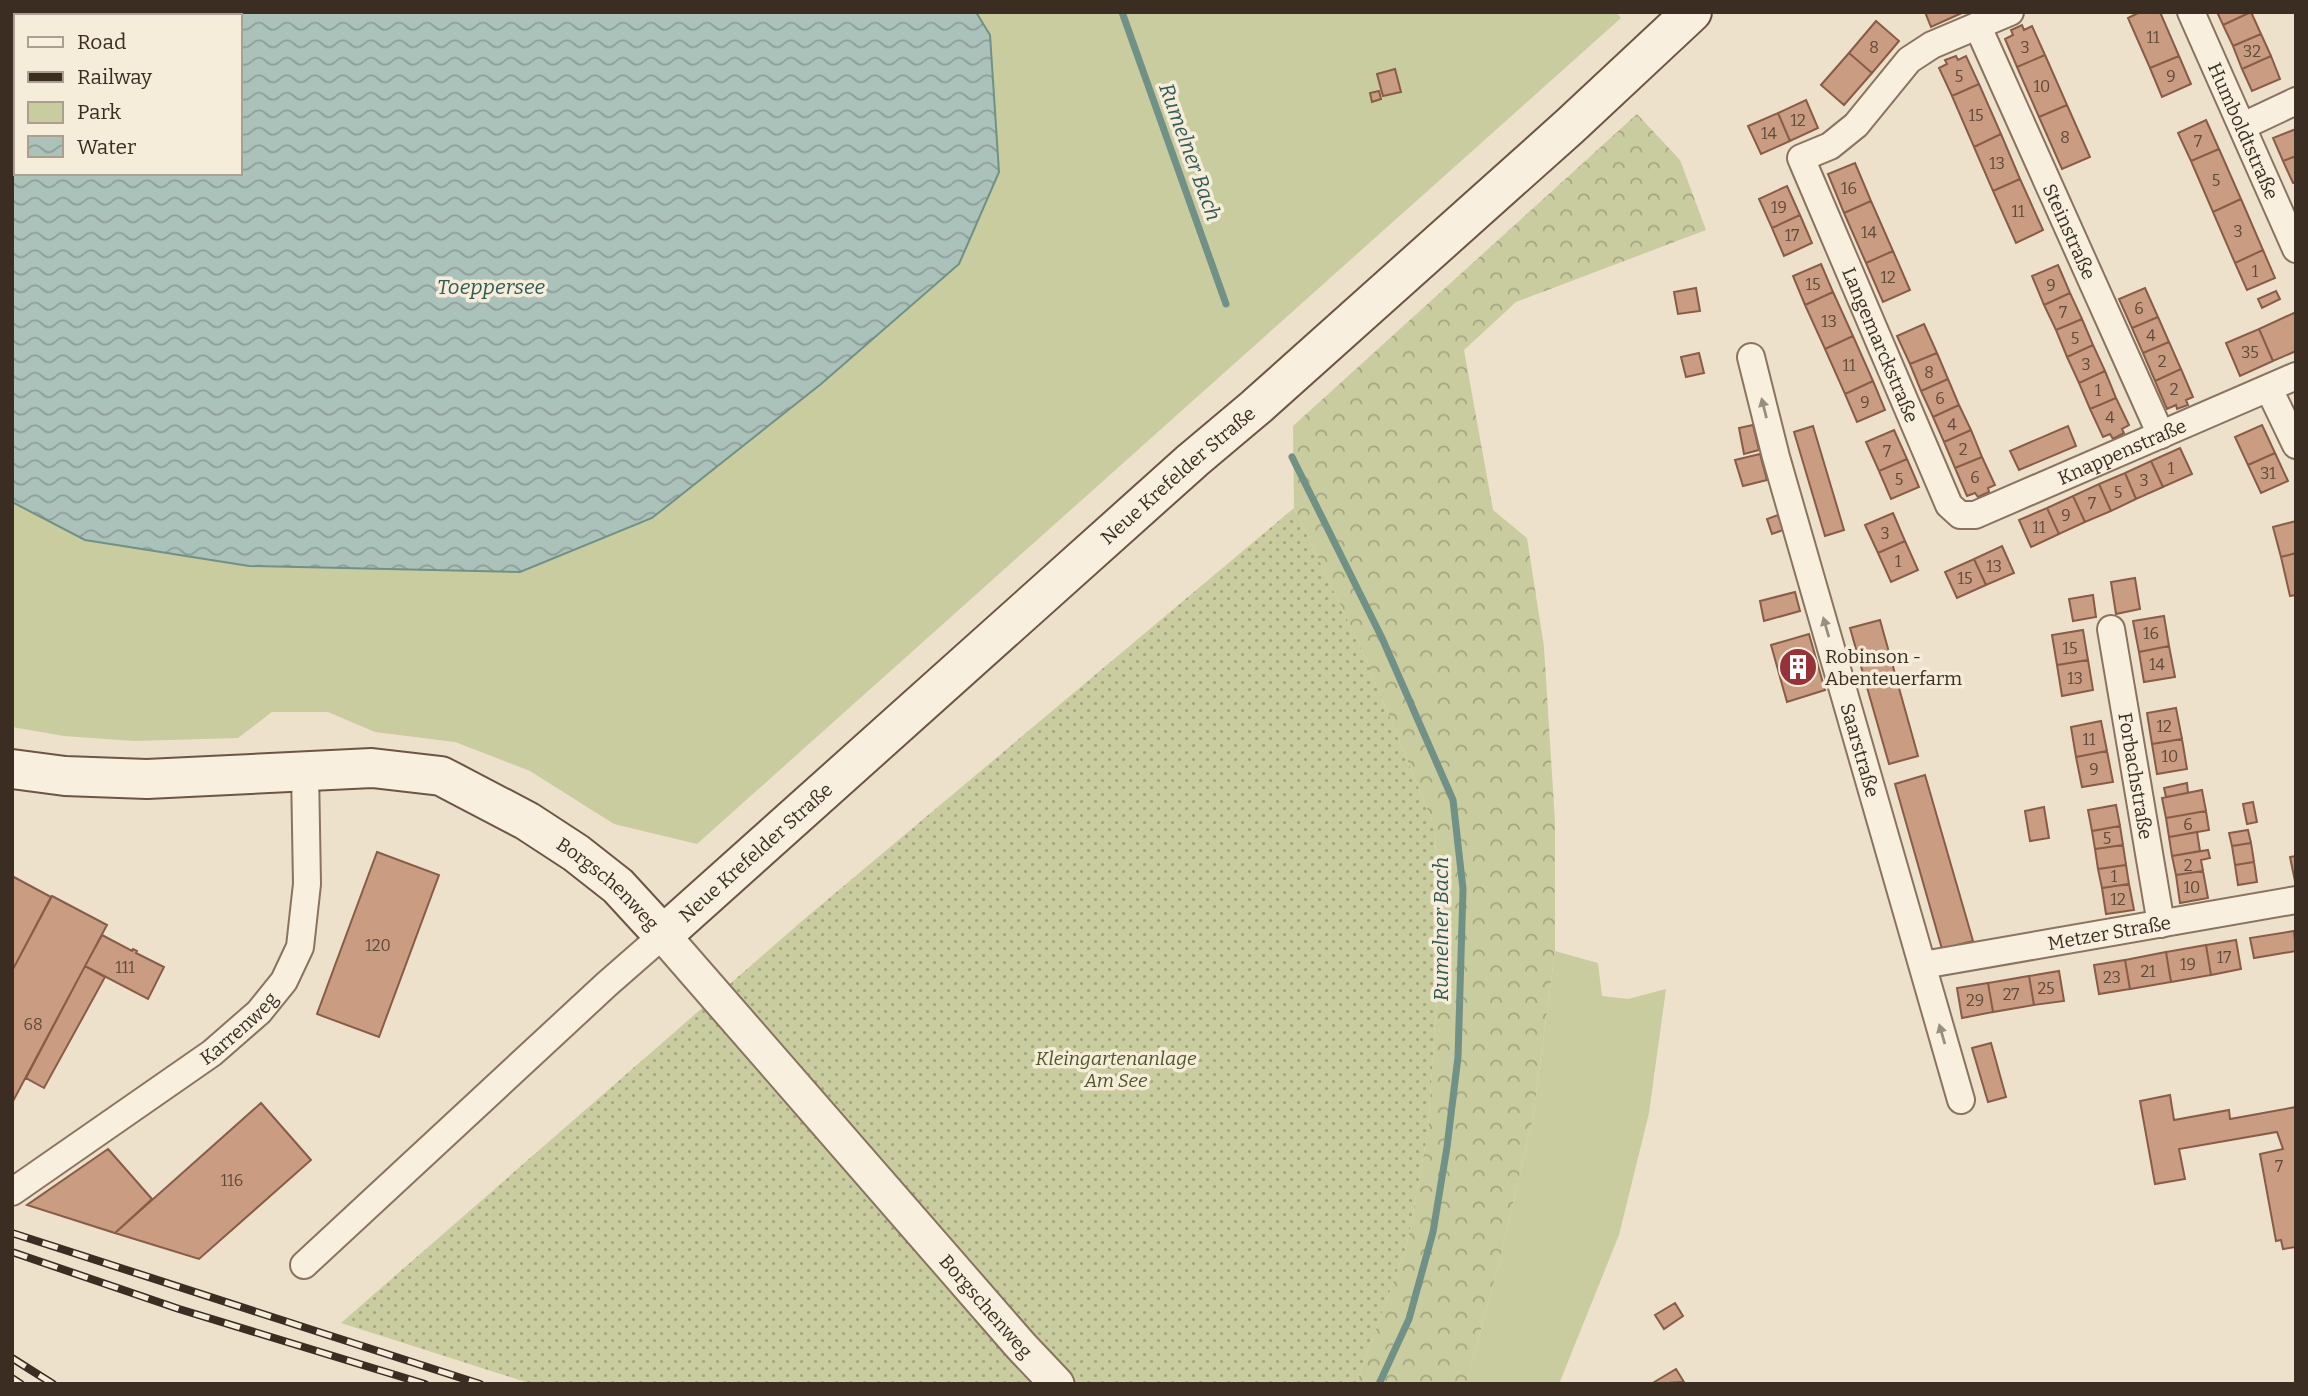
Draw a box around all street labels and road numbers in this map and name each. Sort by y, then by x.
street label: Humboldtstraße [2203,59,2284,203]
street label: Steinstraße [2038,180,2101,283]
street label: Langemarckstraße [1837,264,1924,426]
street label: Neue Krefelder Straße [1096,401,1260,549]
street label: Knappenstraße [2054,414,2190,489]
street label: Saarstraße [1836,700,1885,800]
street label: Forbachstraße [2114,711,2158,841]
street label: Neue Krefelder Straße [674,778,837,927]
street label: Borgschenweg [552,832,664,935]
street label: Metzer Straße [2046,911,2173,955]
street label: Karrenweg [196,987,282,1069]
street label: Borgschenweg [935,1250,1038,1363]

